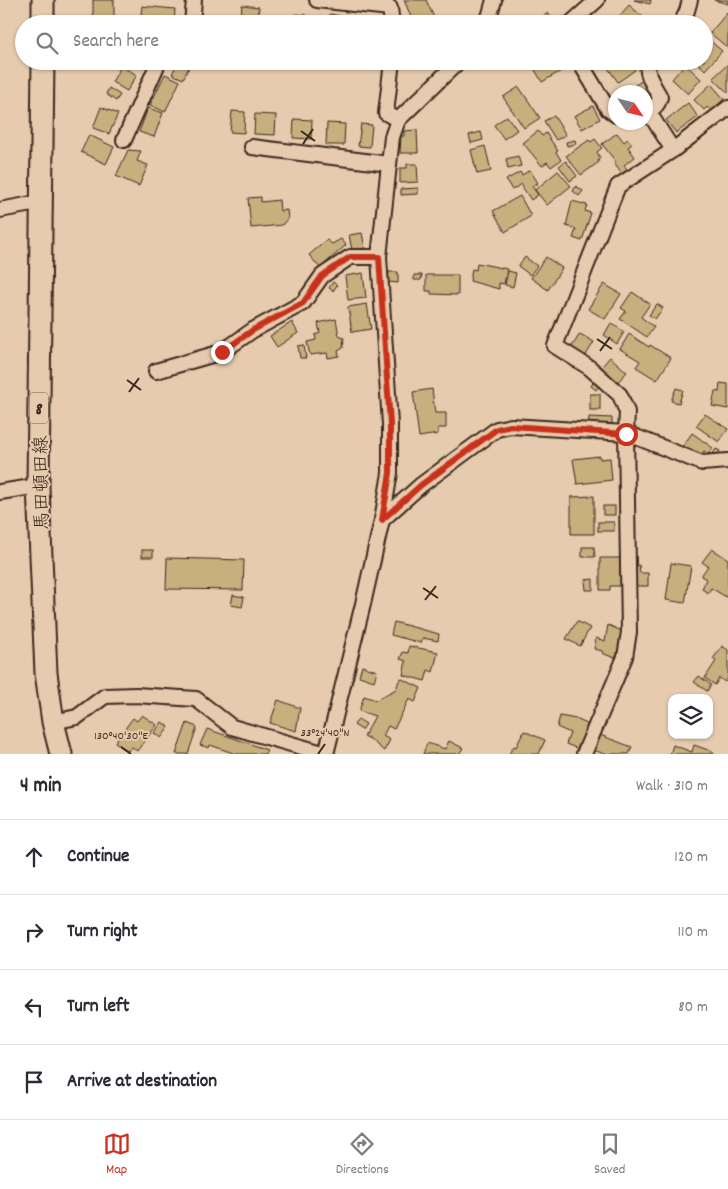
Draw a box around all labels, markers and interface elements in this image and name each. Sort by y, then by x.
search box [15,15,713,70]
icon: search [33,29,61,57]
text: Search here [73,29,159,56]
north arrow [608,85,653,130]
route end [211,341,234,364]
road number: 8 [30,392,48,423]
route start [615,423,638,446]
street label: 馬田頓田線 [29,435,58,531]
map controls [668,694,713,739]
button: layers [668,694,713,739]
text: 33°24'40"N [301,725,349,742]
text: 130°40'30"E [94,728,148,745]
text: 4 min [20,772,62,802]
text: Walk · 310 m [636,775,708,798]
icon: ahead [20,843,48,871]
text: Continue [67,844,129,871]
text: 120 m [674,846,708,869]
icon: right [20,918,48,946]
text: Turn right [67,919,138,946]
text: 110 m [678,921,708,944]
icon: left [20,993,48,1021]
text: Turn left [67,994,130,1021]
text: 80 m [678,996,708,1019]
icon: arrive [20,1068,48,1096]
text: Arrive at destination [67,1069,217,1096]
tab: Map [103,1130,131,1180]
tab: Directions [336,1130,389,1180]
tab: Saved [594,1130,625,1180]

